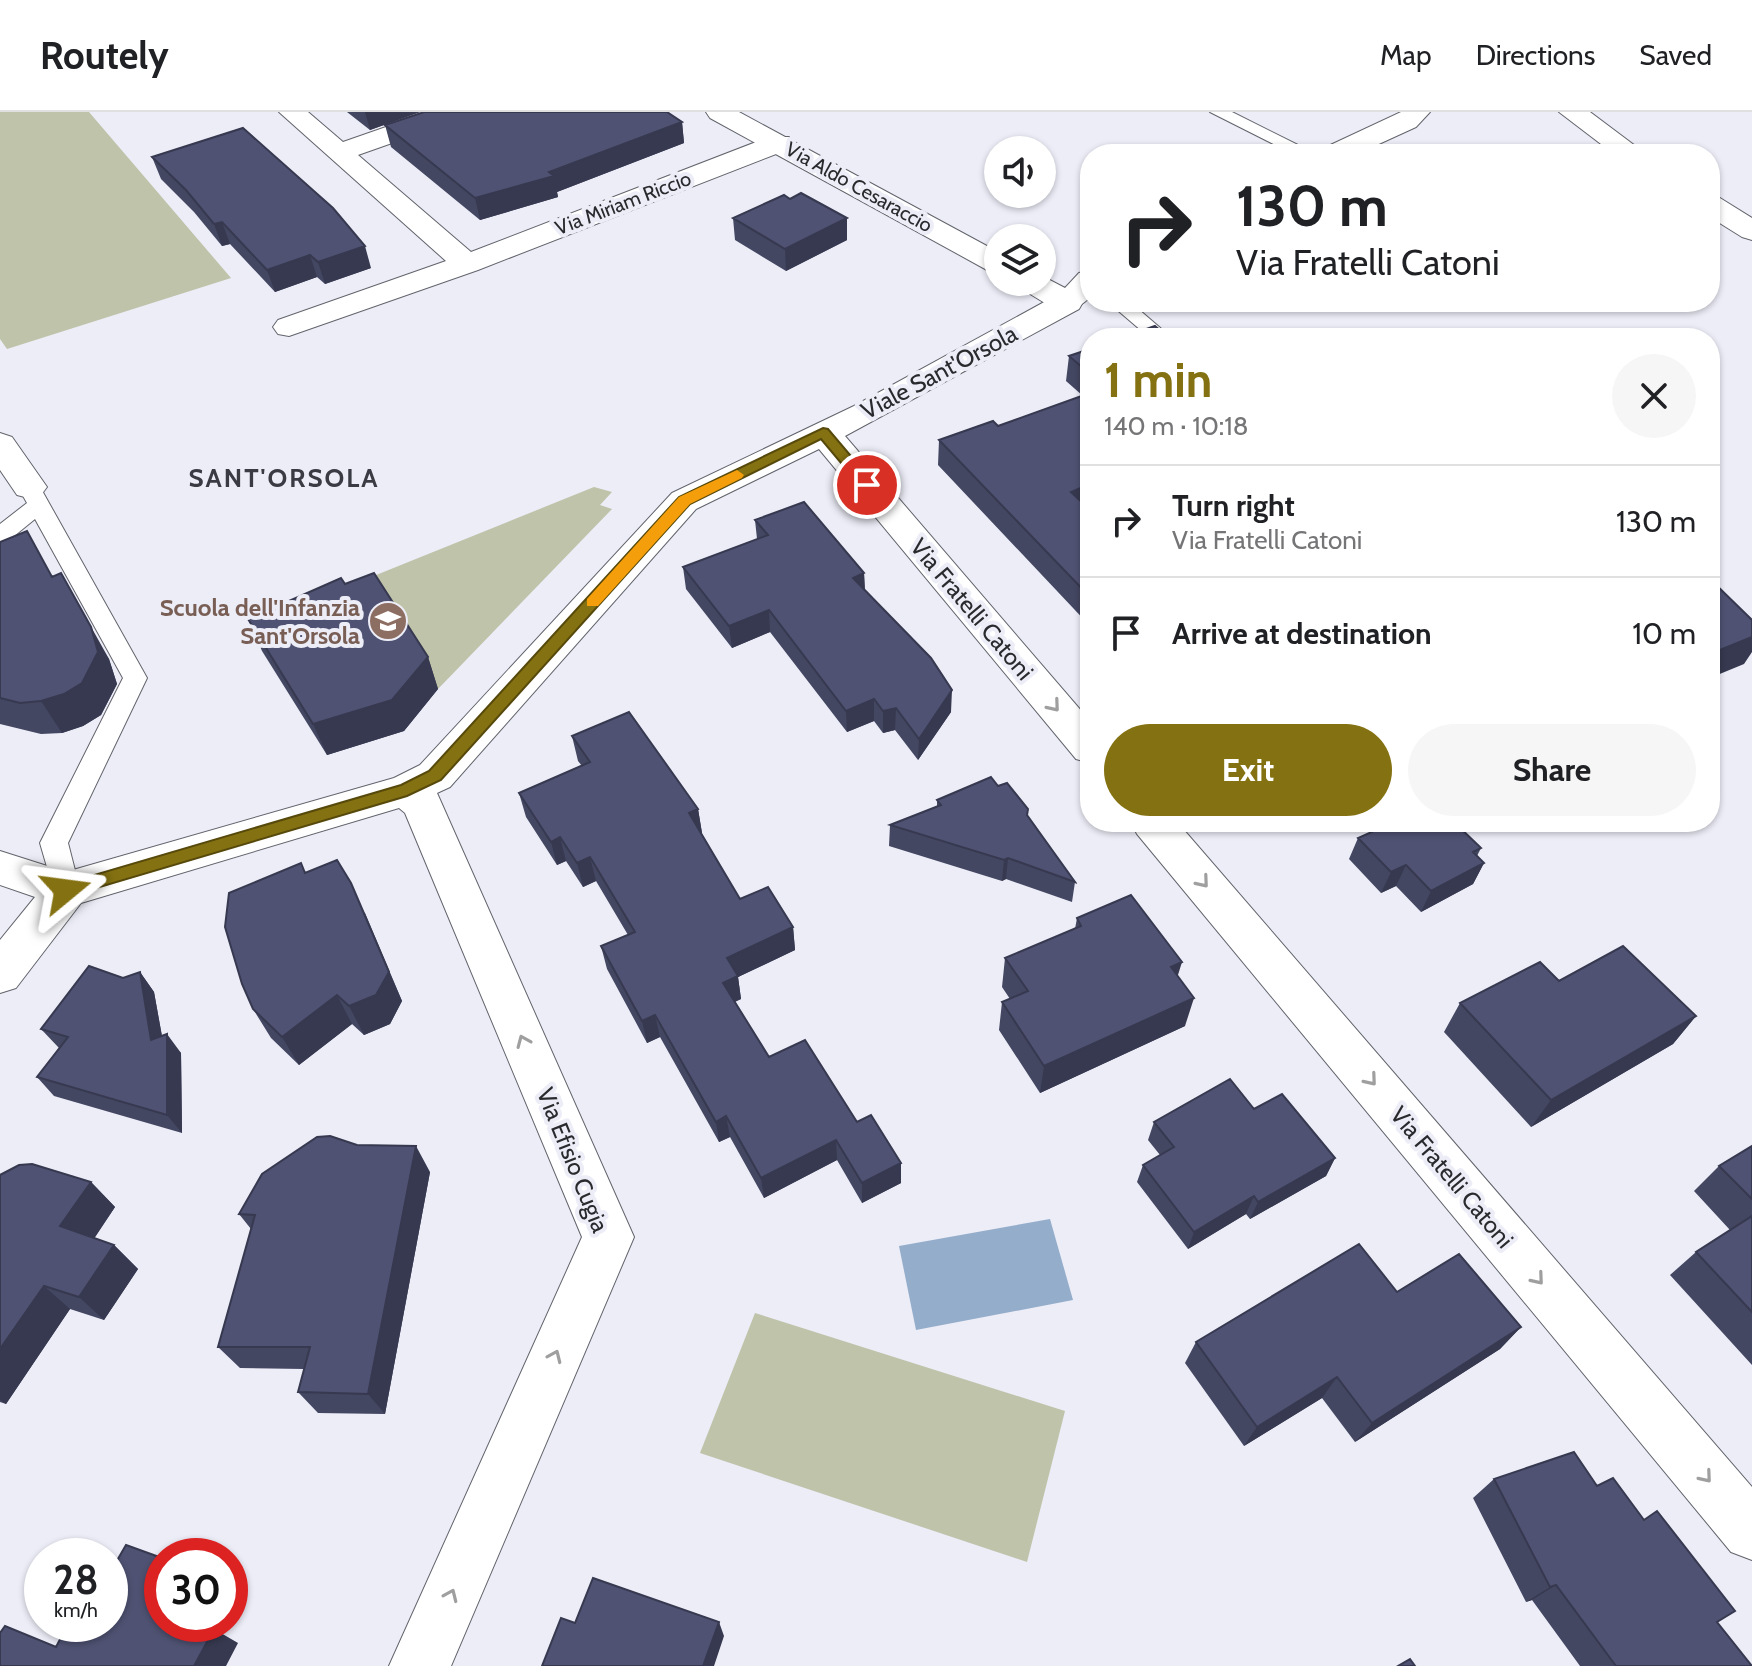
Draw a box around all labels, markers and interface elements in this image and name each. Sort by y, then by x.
text: Routely [40,32,169,79]
text: Map [1380,38,1432,72]
text: Directions [1476,38,1595,72]
text: Saved [1639,38,1712,72]
map controls [984,136,1056,296]
button: sound [984,136,1056,208]
street label: Via Aldo Cesaraccio [781,137,937,237]
street label: Via Miriam Riccio [552,166,694,240]
text: 130 m [1236,172,1388,240]
icon: right [1104,176,1208,280]
button: layers [984,224,1056,296]
text: Via Fratelli Catoni [1236,240,1500,284]
street label: Viale Sant'Orsola [856,318,1022,425]
text: 1 min [1104,351,1212,409]
button: close [1612,354,1696,438]
text: 140 m · 10:18 [1104,410,1248,442]
pin [833,451,901,519]
district label: SANT'ORSOLA [188,462,380,494]
icon: arrive [845,463,889,507]
text: Turn right [1172,487,1295,524]
icon: right [1104,499,1148,543]
text: 130 m [1616,503,1696,540]
text: Via Fratelli Catoni [1172,524,1362,556]
street label: Via Fratelli Catoni [904,532,1040,686]
place label: Scuola dell'Infanzia Sant'Orsola [160,593,360,650]
school or university icon: Scuola dell'Infanzia Sant'Orsola [367,600,409,642]
icon: arrive [1104,611,1148,655]
text: Arrive at destination [1172,615,1432,652]
text: 10 m [1632,615,1696,652]
one-way arrow [1044,696,1059,711]
button: Exit [1104,724,1392,816]
button: Share [1408,724,1696,816]
position arrow [24,848,108,932]
one-way arrow [1193,872,1208,887]
one-way arrow [517,1035,533,1049]
one-way arrow [1361,1071,1375,1085]
street label: Via Efisio Cugia [531,1083,615,1237]
street label: Via Fratelli Catoni [1384,1100,1520,1254]
one-way arrow [1528,1269,1543,1284]
one-way arrow [546,1350,562,1365]
one-way arrow [1696,1468,1711,1482]
speed limit sign: 30 [144,1538,248,1642]
text: 28 [53,1555,99,1604]
one-way arrow [441,1588,457,1603]
text: km/h [54,1598,98,1622]

